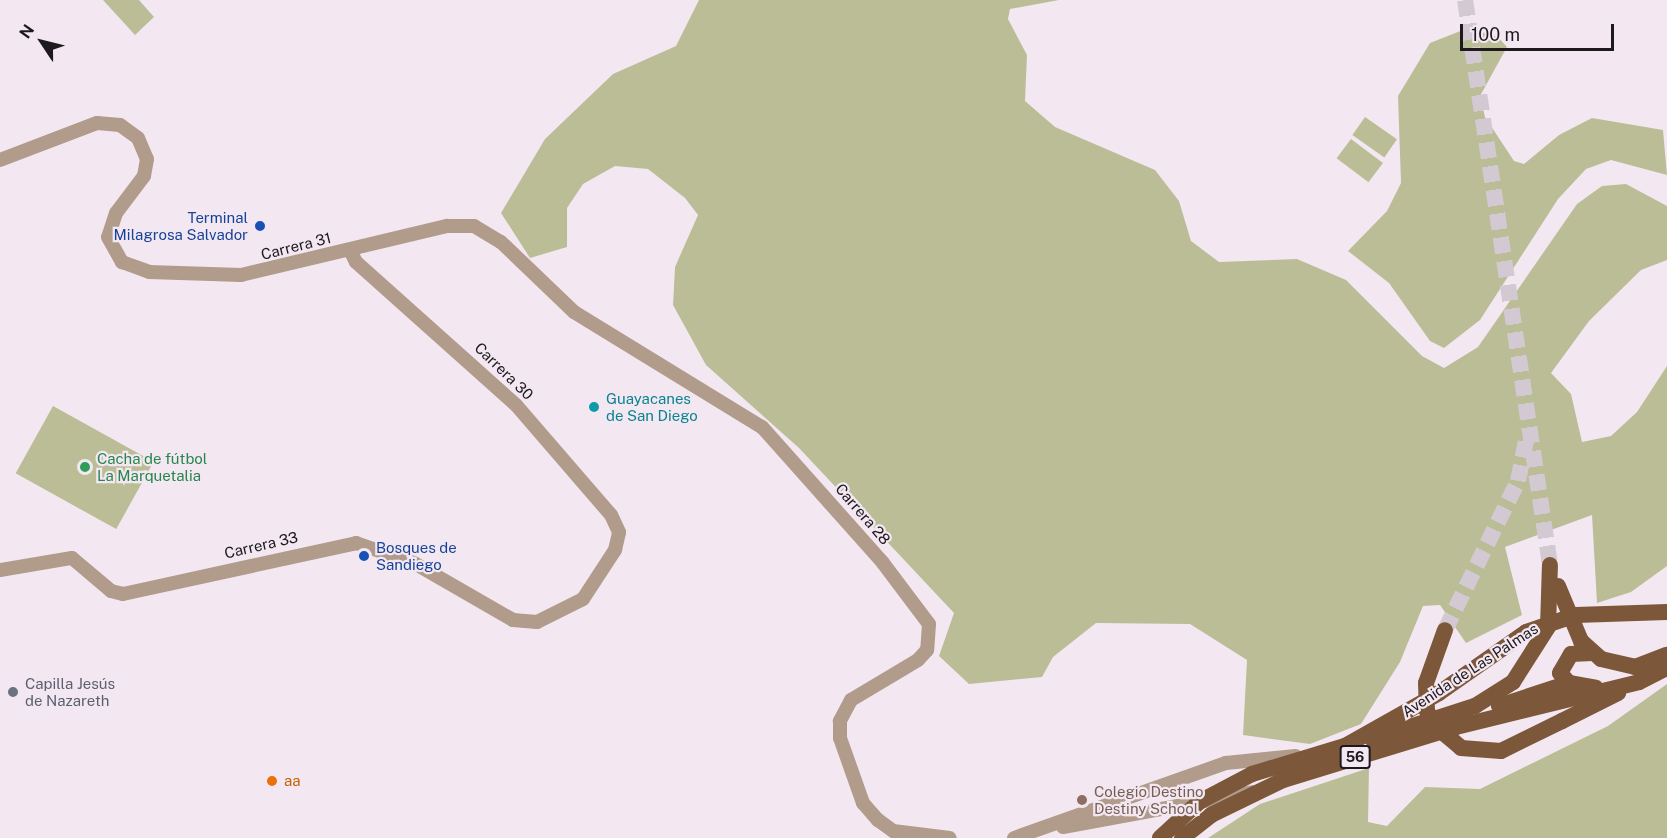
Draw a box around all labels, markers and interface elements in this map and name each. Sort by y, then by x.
north arrow [12,12,72,72]
scale bar [1463,12,1618,50]
text: N [15,21,38,42]
text: 100 m [1471,24,1520,45]
place label: Terminal Milagrosa Salvador [114,208,248,243]
marker: Terminal Milagrosa Salvador [253,219,267,233]
street label: Carrera 31 [259,229,333,263]
street label: Carrera 30 [471,339,537,403]
place label: Guayacanes de San Diego [606,389,698,424]
marker: Guayacanes de San Diego [587,400,601,414]
place label: Cacha de fútbol La Marquetalia [97,449,208,484]
marker: Cacha de fútbol La Marquetalia [78,460,92,474]
street label: Carrera 28 [832,480,894,548]
street label: Carrera 33 [222,528,300,562]
place label: Bosques de Sandiego [376,538,457,573]
marker: Bosques de Sandiego [357,549,371,563]
street label: Avenida de Las Palmas [1399,619,1541,721]
place label: Capilla Jesús de Nazareth [25,674,115,709]
marker: Capilla Jesús de Nazareth [6,685,20,699]
road number: 56 [1338,746,1372,768]
place label: aa [284,772,301,790]
marker: aa [265,774,279,788]
place label: Colegio Destino Destiny School [1094,782,1204,817]
marker: Colegio Destino Destiny School [1075,793,1089,807]

